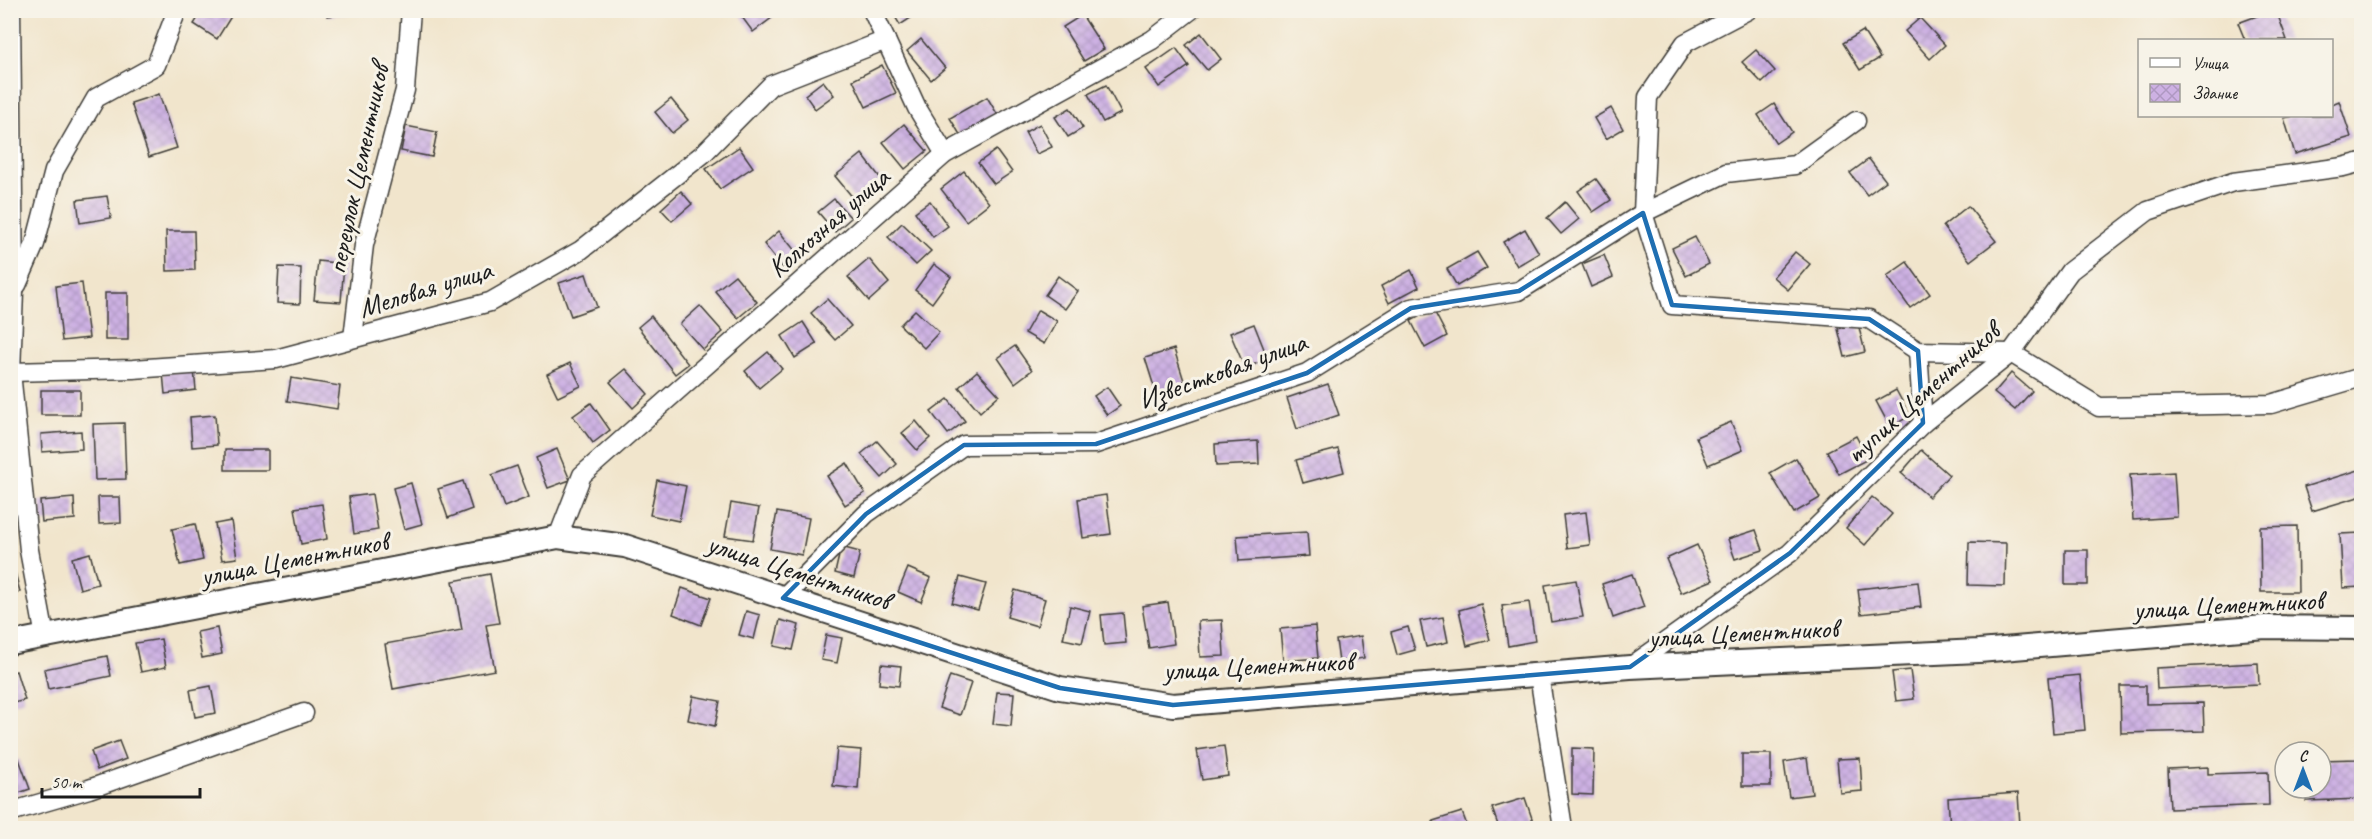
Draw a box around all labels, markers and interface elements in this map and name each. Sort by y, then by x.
legend [2138,39,2333,117]
text: Улица [2192,52,2229,74]
street label: переулок Цементников [318,55,398,277]
text: Здание [2192,82,2238,104]
street label: Колхозная улица [760,159,898,285]
street label: Меловая улица [354,251,498,325]
street label: тупик Цементников [1838,310,2011,471]
street label: Известковая улица [1133,323,1313,418]
street label: улица Цементников [196,522,396,594]
street label: улица Цементников [701,525,899,619]
street label: улица Цементников [2130,582,2329,627]
street label: улица Цементников [1645,610,1844,655]
street label: улица Цементников [1160,643,1359,688]
north arrow [2273,740,2333,800]
text: С [2299,746,2309,766]
scale bar [42,761,200,799]
text: 50 m [51,771,84,793]

